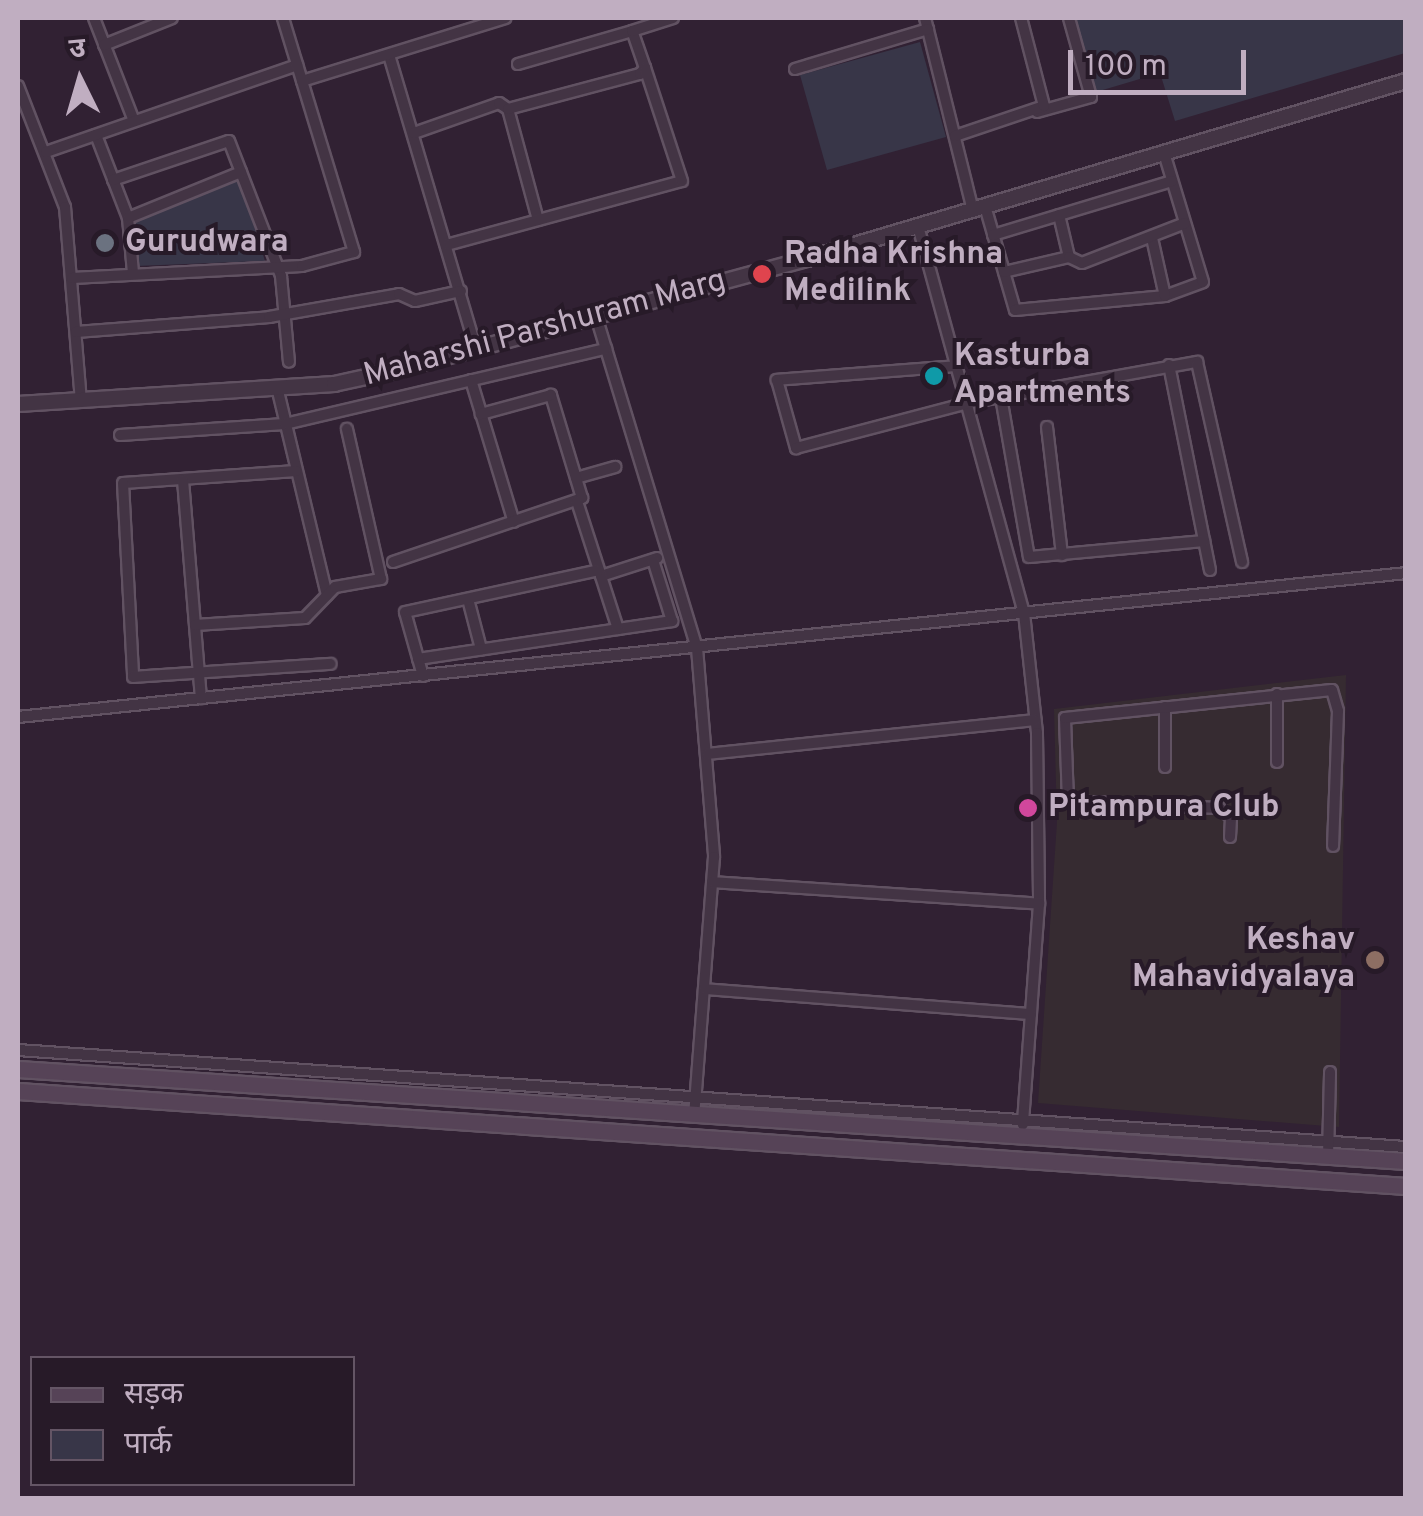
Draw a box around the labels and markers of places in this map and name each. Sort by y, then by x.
place label: Gurudwara [125,224,289,262]
marker: Gurudwara [94,232,116,254]
place label: Radha Krishna Medilink [784,237,1003,312]
marker: Radha Krishna Medilink [749,261,775,287]
place label: Kasturba Apartments [954,339,1131,414]
marker: Kasturba Apartments [923,365,945,387]
place label: Pitampura Club [1048,789,1280,827]
marker: Pitampura Club [1017,797,1039,819]
place label: Keshav Mahavidyalaya [1132,923,1355,998]
marker: Keshav Mahavidyalaya [1364,949,1386,971]

